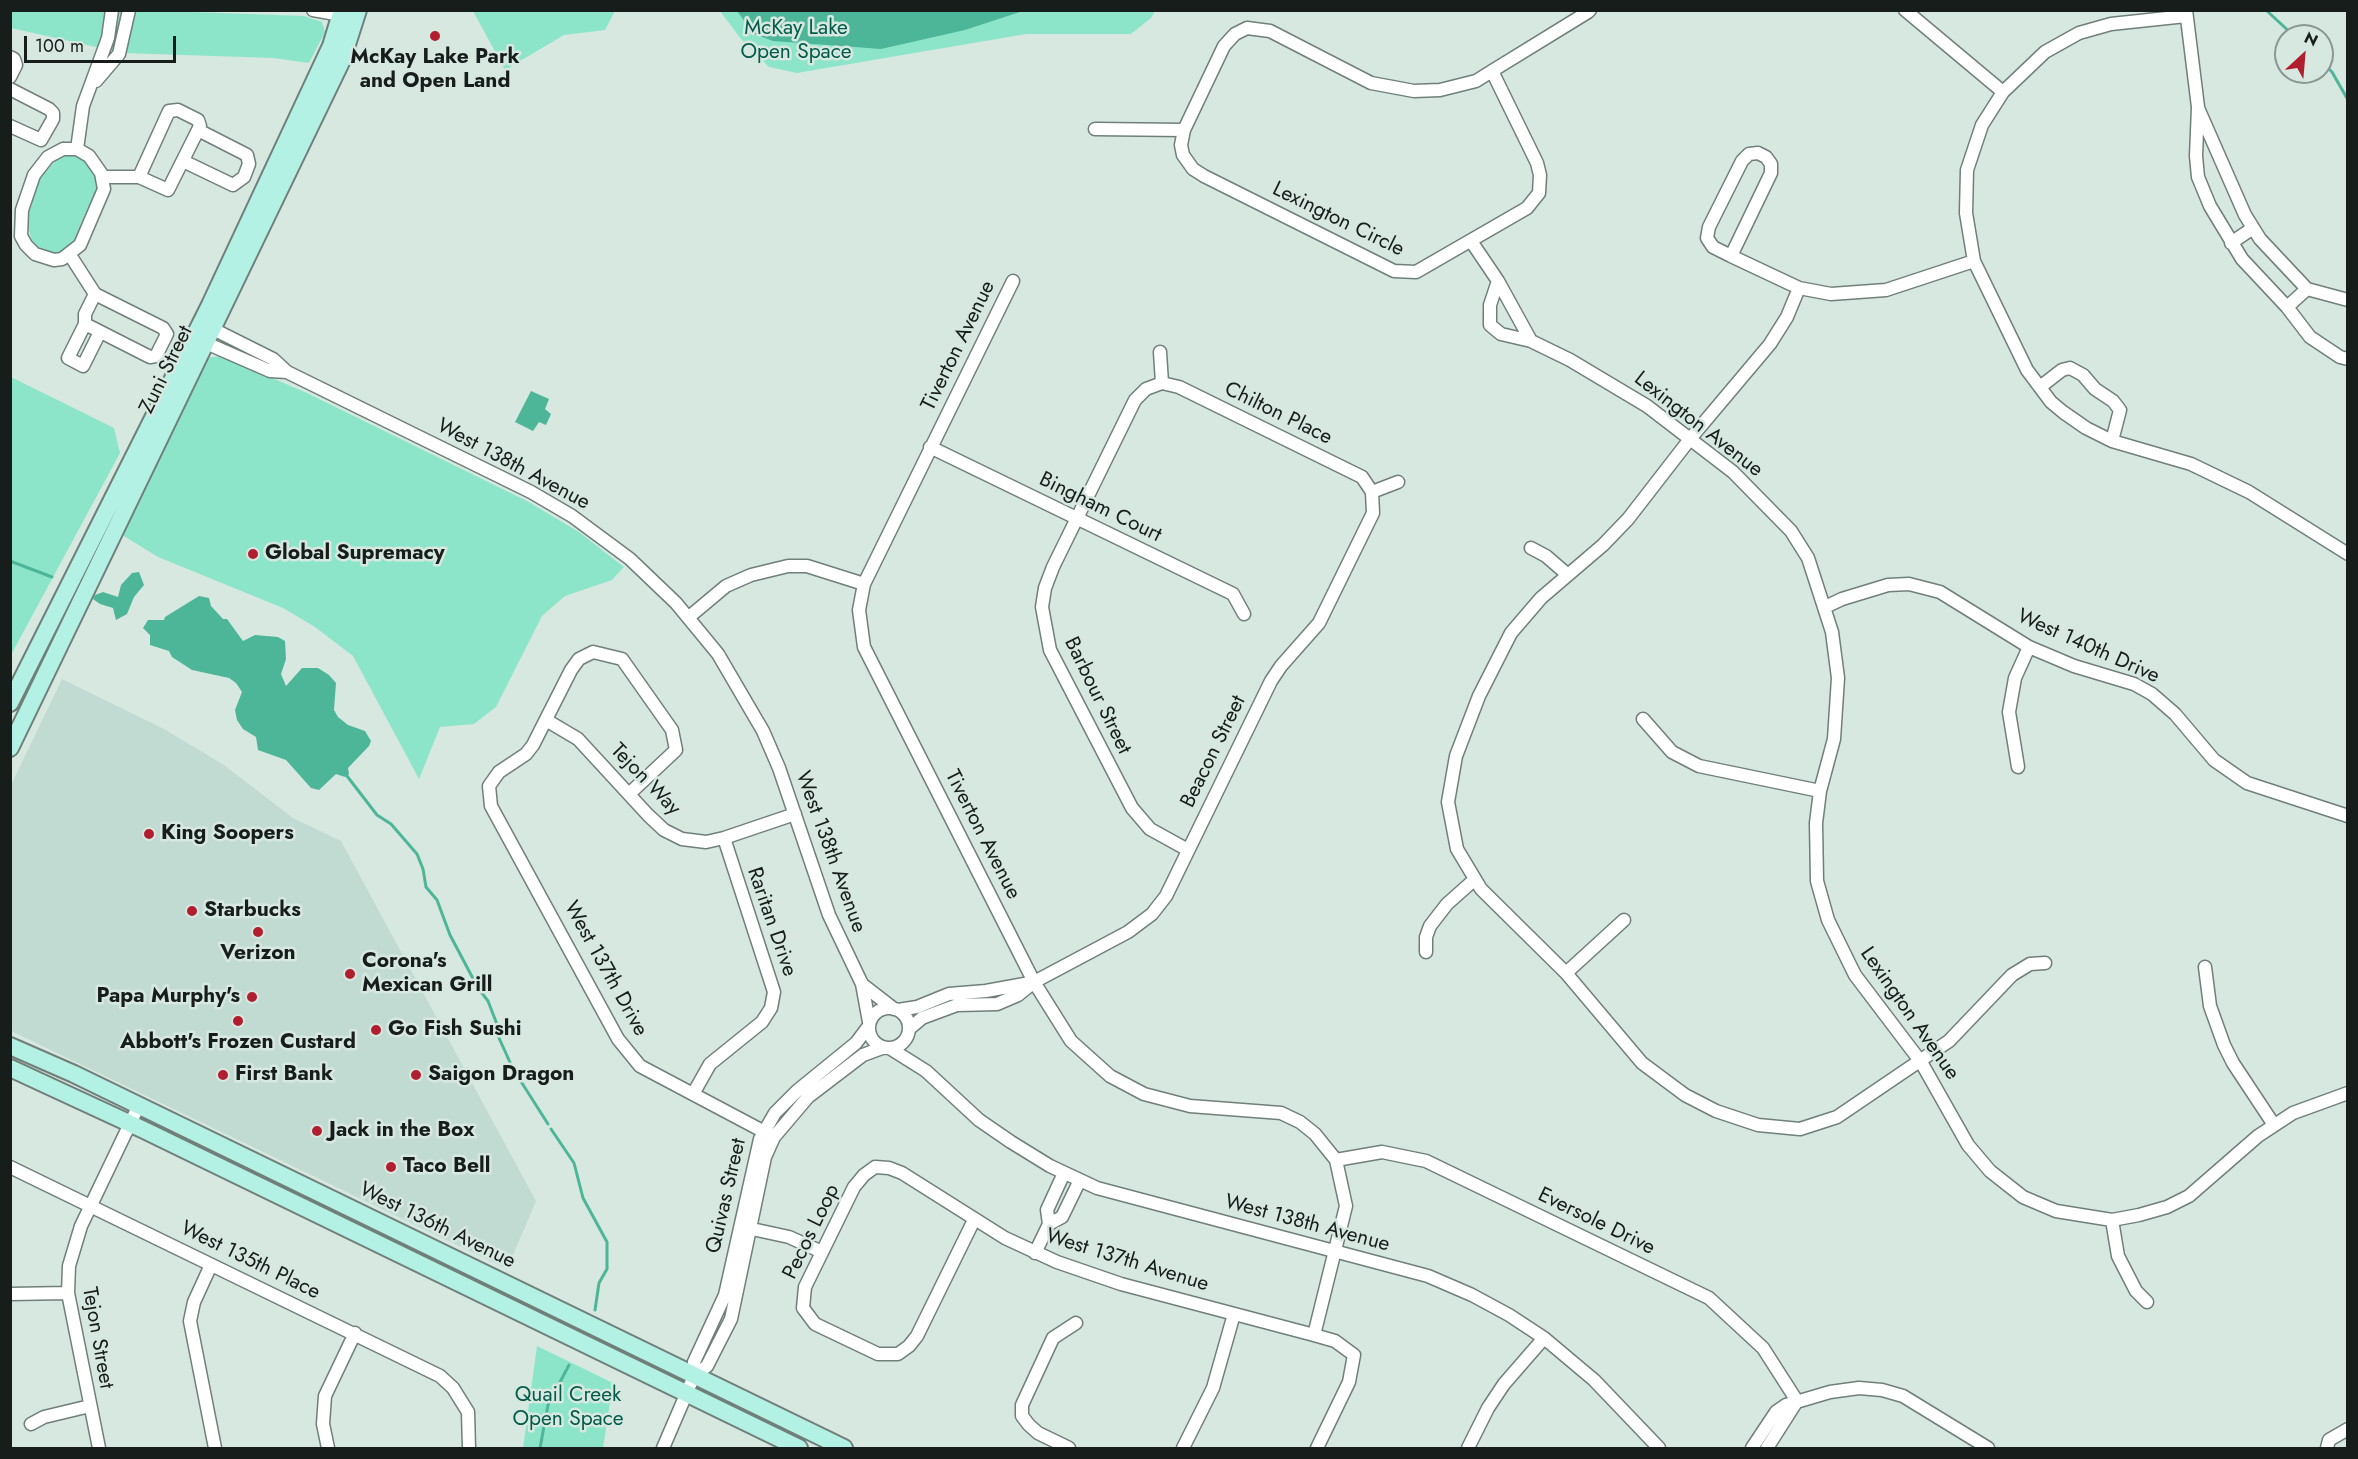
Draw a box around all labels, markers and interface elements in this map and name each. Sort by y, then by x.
park label: McKay Lake Open Space [740,16,852,66]
scale bar [27,24,178,62]
north arrow [2274,24,2334,84]
text: N [2300,26,2322,52]
marker: McKay Lake Park and Open Land [428,29,442,43]
text: 100 m [35,33,84,59]
place label: McKay Lake Park and Open Land [350,45,520,95]
street label: Lexington Circle [1268,177,1408,263]
street label: Tiverton Avenue [917,277,1001,415]
street label: Zuni Street [135,322,199,418]
street label: Lexington Avenue [1629,367,1767,483]
street label: Chilton Place [1220,377,1336,451]
street label: West 138th Avenue [432,414,594,516]
street label: Bingham Court [1035,468,1165,548]
place label: Global Supremacy [265,541,445,567]
marker: Global Supremacy [246,547,260,561]
street label: West 140th Drive [2013,604,2163,690]
street label: Barbour Street [1058,633,1136,759]
street label: Beacon Street [1176,692,1252,812]
street label: Tejon Way [605,739,685,821]
street label: Tiverton Avenue [939,766,1025,904]
street label: West 138th Avenue [789,768,871,936]
place label: King Soopers [161,821,294,847]
marker: King Soopers [142,827,156,841]
street label: Raritan Drive [741,864,801,980]
street label: West 137th Drive [558,897,652,1041]
place label: Starbucks [204,898,301,924]
marker: Starbucks [185,904,199,918]
marker: Verizon [251,925,265,939]
place label: Verizon [220,941,296,967]
street label: Lexington Avenue [1854,943,1964,1085]
place label: Corona's Mexican Grill [362,949,492,999]
marker: Corona's Mexican Grill [343,967,357,981]
place label: Papa Murphy's [97,984,240,1010]
marker: Papa Murphy's [245,990,259,1004]
marker: Abbott's Frozen Custard [231,1014,245,1028]
place label: Go Fish Sushi [388,1017,522,1043]
marker: Go Fish Sushi [369,1023,383,1037]
place label: Abbott's Frozen Custard [120,1030,356,1056]
place label: First Bank [235,1062,333,1088]
place label: Saigon Dragon [428,1062,574,1088]
marker: First Bank [216,1068,230,1082]
marker: Saigon Dragon [409,1068,423,1082]
place label: Jack in the Box [329,1118,474,1144]
marker: Jack in the Box [310,1124,324,1138]
street label: Quivas Street [702,1136,752,1256]
place label: Taco Bell [403,1154,490,1180]
marker: Taco Bell [384,1160,398,1174]
street label: West 136th Avenue [355,1177,519,1275]
street label: Pecos Loop [778,1180,846,1284]
street label: Eversole Drive [1533,1183,1659,1261]
street label: West 138th Avenue [1222,1190,1392,1258]
street label: West 135th Place [176,1216,324,1306]
street label: West 137th Avenue [1042,1224,1212,1298]
street label: Tejon Street [76,1285,118,1391]
park label: Quail Creek Open Space [512,1383,624,1433]

